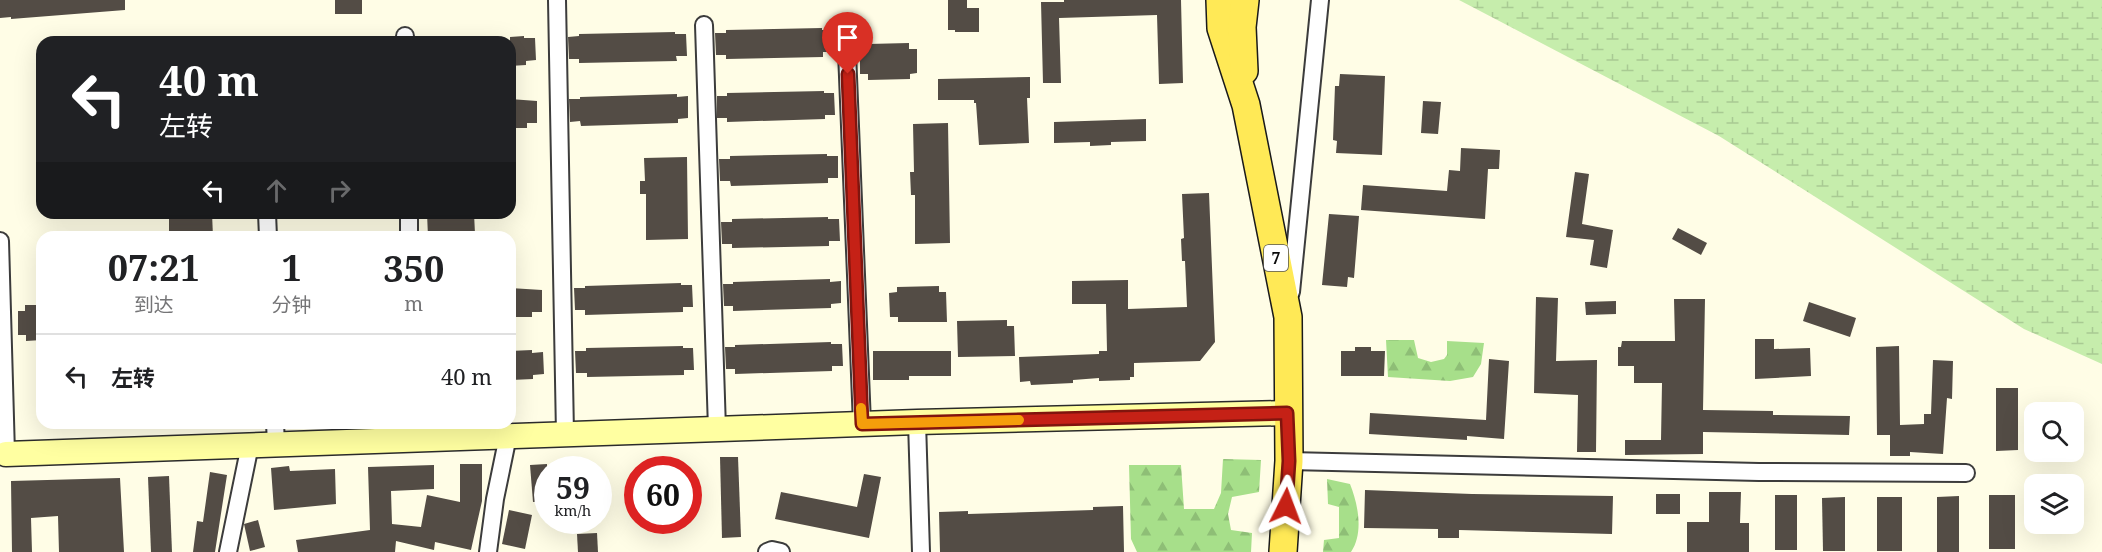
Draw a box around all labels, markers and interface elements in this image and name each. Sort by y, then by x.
pin [822,12,873,74]
icon: arrive [831,21,864,54]
text: 40 m [159,51,259,108]
icon: left [60,60,138,138]
text: 左转 [159,107,213,144]
icon: left [197,174,230,207]
icon: ahead [260,174,293,207]
icon: right [323,174,356,207]
text: 07:21 [108,243,200,292]
text: 1 [281,243,302,292]
text: 350 [383,244,444,293]
road number: 7 [1264,245,1288,271]
text: m [404,290,423,317]
text: 到达 [134,291,174,318]
text: 分钟 [272,291,312,318]
icon: left [60,360,93,393]
text: 40 m [441,361,492,391]
text: 左转 [111,362,155,392]
map controls [2024,402,2084,534]
button: search [2024,402,2084,462]
speed limit sign: 60 [624,456,702,534]
text: 59 [556,467,590,508]
position arrow [1254,474,1318,538]
button: layers [2024,474,2084,534]
text: km/h [555,500,591,520]

